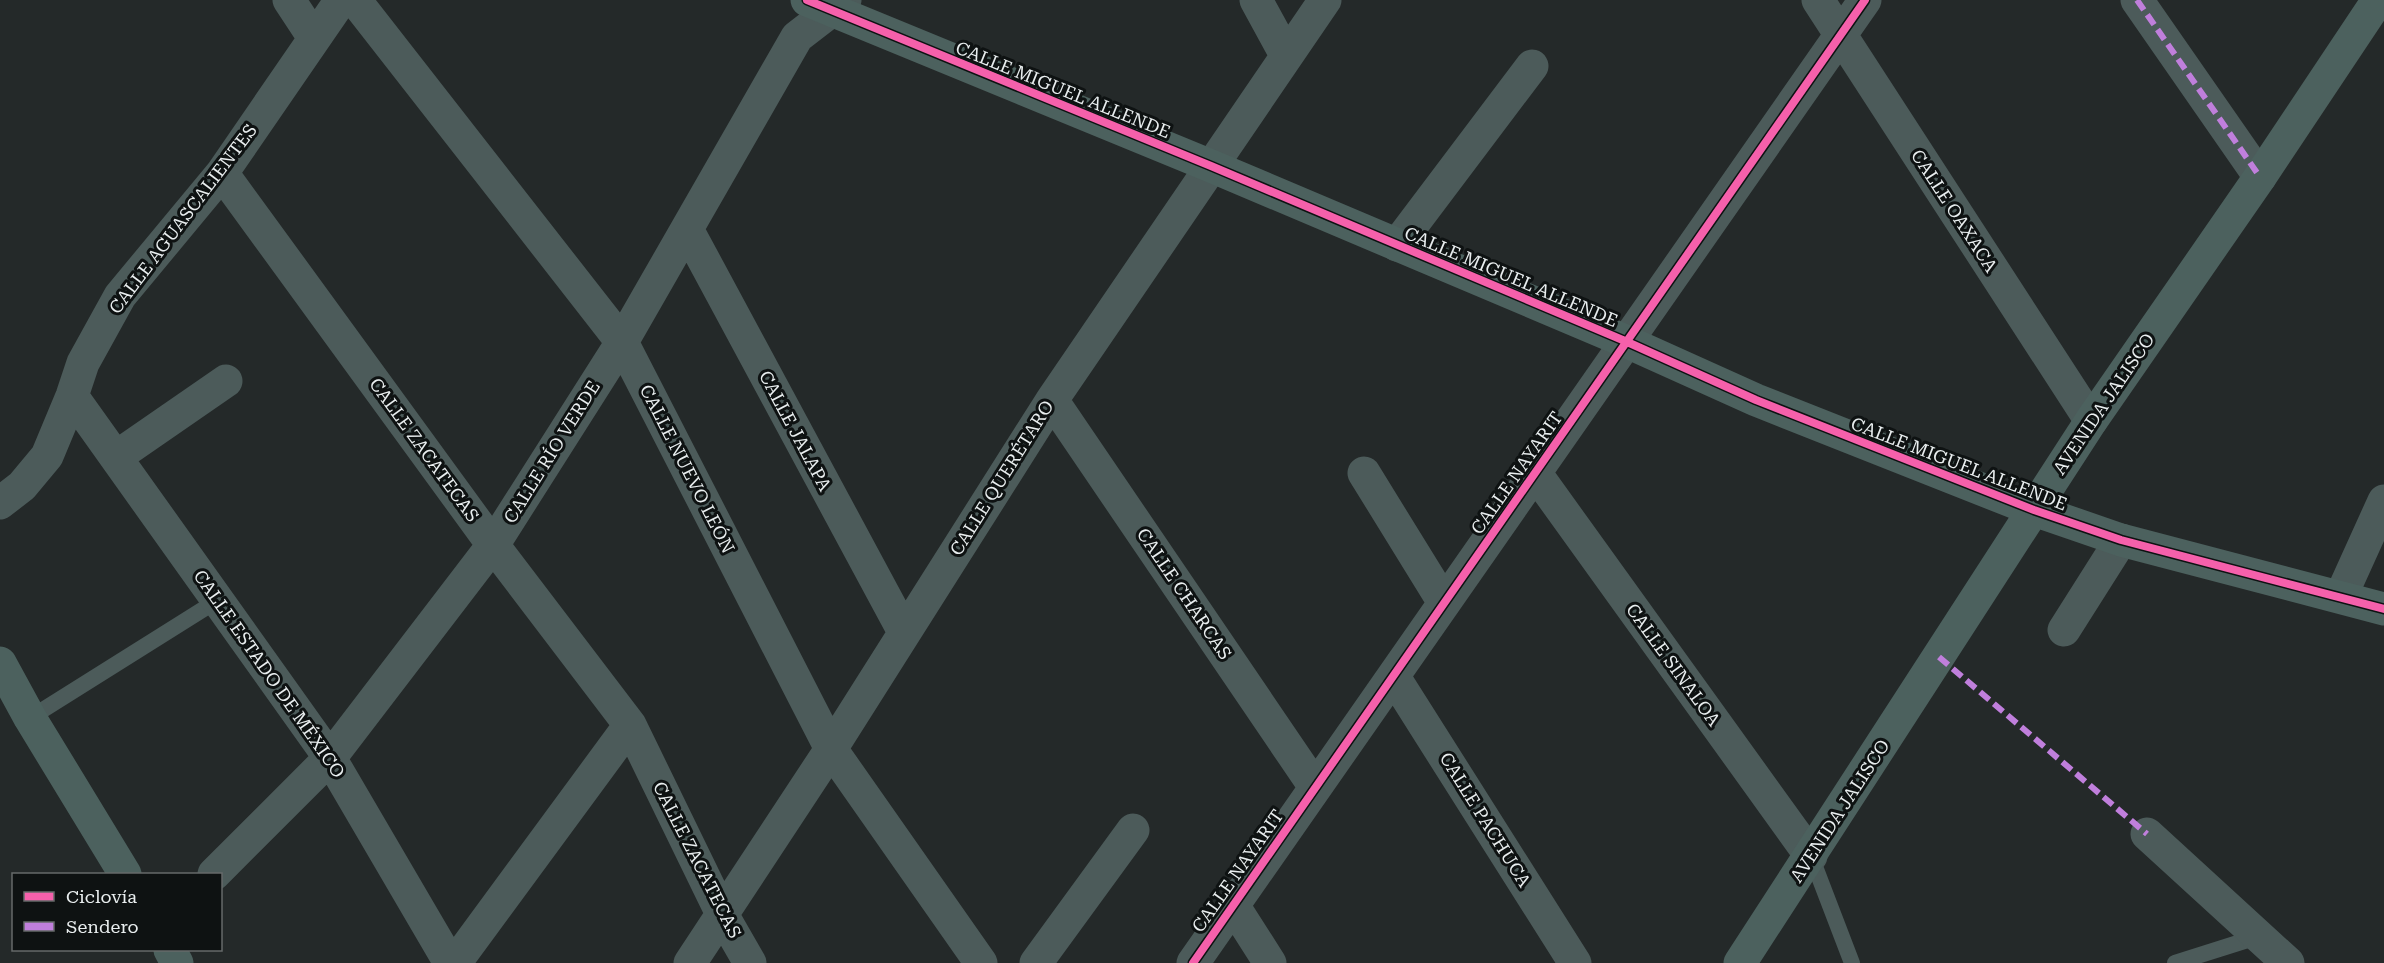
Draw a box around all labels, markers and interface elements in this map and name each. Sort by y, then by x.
street label: CALLE MIGUEL ALLENDE [953,37,1174,142]
street label: CALLE AGUASCALIENTES [104,120,261,318]
street label: CALLE OAXACA [1907,146,2002,276]
street label: CALLE MIGUEL ALLENDE [1401,222,1621,331]
street label: AVENIDA JALISCO [2048,329,2159,478]
street label: CALLE JALAPA [755,367,836,495]
street label: CALLE ZACATECAS [365,374,484,526]
street label: CALLE RÍO VERDE [499,377,604,527]
street label: CALLE NUEVO LEÓN [636,381,739,557]
street label: CALLE QUERÉTARO [945,396,1058,559]
street label: CALLE NAYARIT [1466,407,1567,538]
street label: CALLE MIGUEL ALLENDE [1848,413,2070,515]
street label: CALLE CHARCAS [1133,524,1236,663]
street label: CALLE ESTADO DE MÉXICO [189,566,349,782]
street label: CALLE SINALOA [1622,599,1725,730]
street label: AVENIDA JALISCO [1786,735,1894,886]
street label: CALLE PACHUCA [1436,749,1536,891]
street label: CALLE ZACATECAS [649,778,746,941]
street label: CALLE NAYARIT [1187,805,1288,936]
legend [12,873,222,951]
text: Ciclovía [66,886,137,907]
text: Sendero [66,916,139,937]

